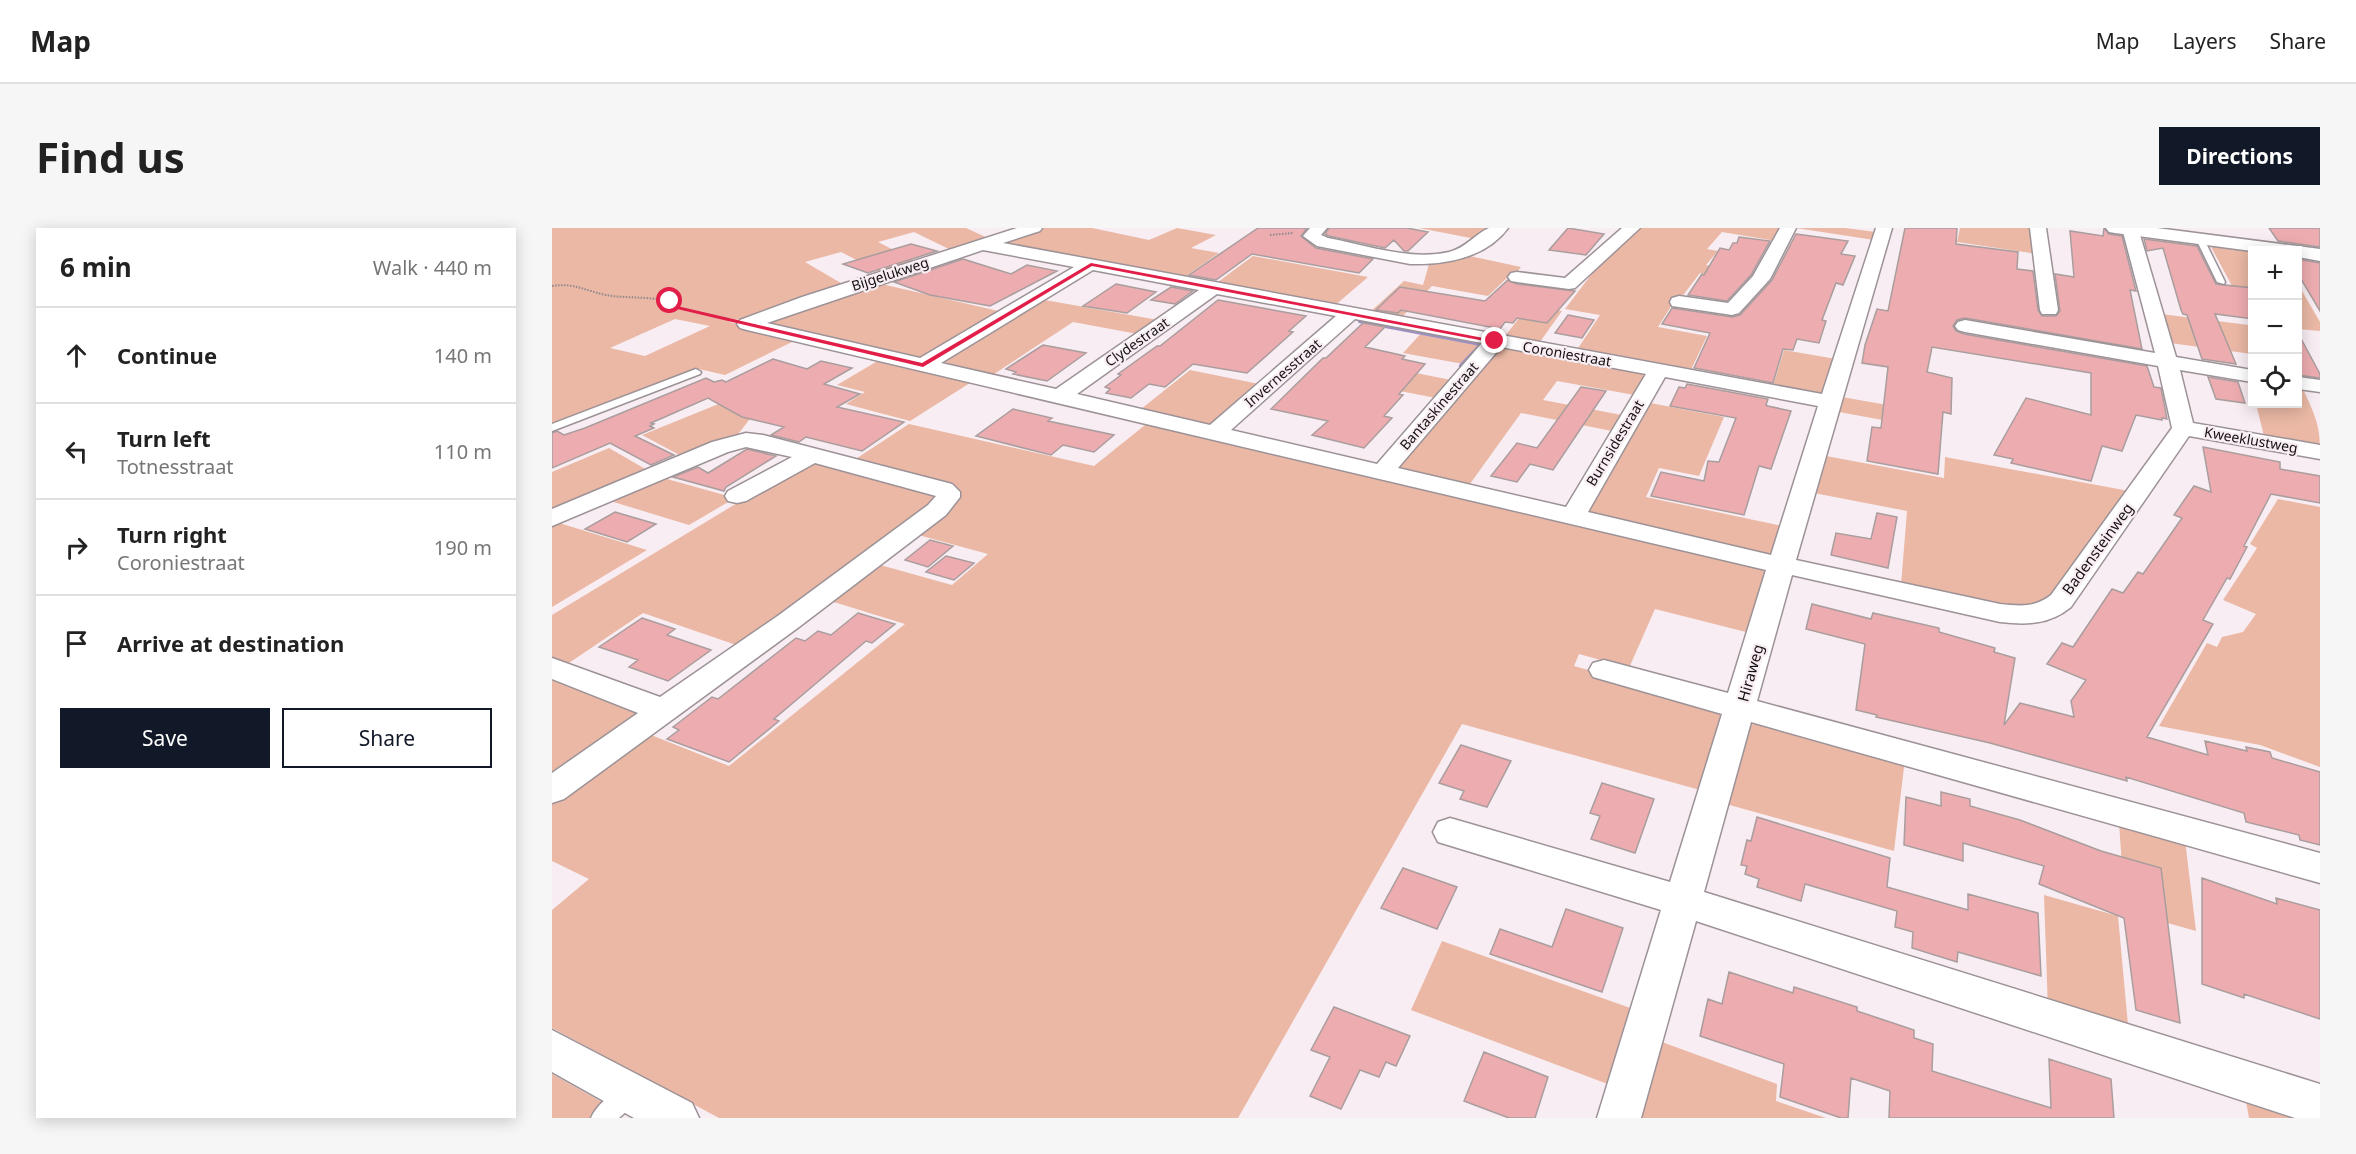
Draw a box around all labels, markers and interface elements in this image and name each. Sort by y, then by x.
text: Map [30,22,91,60]
text: Map [2096,27,2140,55]
text: Layers [2173,27,2237,55]
text: Share [2270,27,2326,55]
button: Directions [2159,127,2320,185]
text: Find us [36,128,185,185]
map controls [2248,246,2302,408]
button: + [2248,246,2302,300]
text: 6 min [60,249,132,285]
street label: Bijgelukweg [849,252,931,295]
text: Walk · 440 m [373,254,492,281]
route start [656,287,682,313]
button: − [2248,300,2302,354]
street label: Clydestraat [1101,313,1173,371]
route end [1481,327,1507,353]
street label: Invernesstraat [1240,334,1325,411]
street label: Coroniestraat [1521,336,1613,371]
icon: ahead [60,339,93,372]
text: Continue [117,340,217,370]
text: 140 m [434,342,492,369]
button: locate [2248,354,2302,408]
street label: Bantaskinestraat [1395,358,1482,454]
street label: Burnsidestraat [1581,396,1648,489]
street label: Kweeklustweg [2203,422,2299,457]
text: Turn left [117,423,211,453]
icon: left [60,435,93,468]
text: 110 m [434,438,492,465]
text: Totnesstraat [117,453,234,480]
street label: Badensteinweg [2057,499,2137,598]
text: Turn right [117,519,227,549]
icon: right [60,531,93,564]
text: 190 m [434,534,492,561]
text: Coroniestraat [117,549,245,576]
icon: arrive [60,627,93,660]
text: Arrive at destination [117,628,344,658]
street label: Hiraweg [1732,642,1768,704]
button: Save [60,708,270,768]
button: Share [282,708,492,768]

